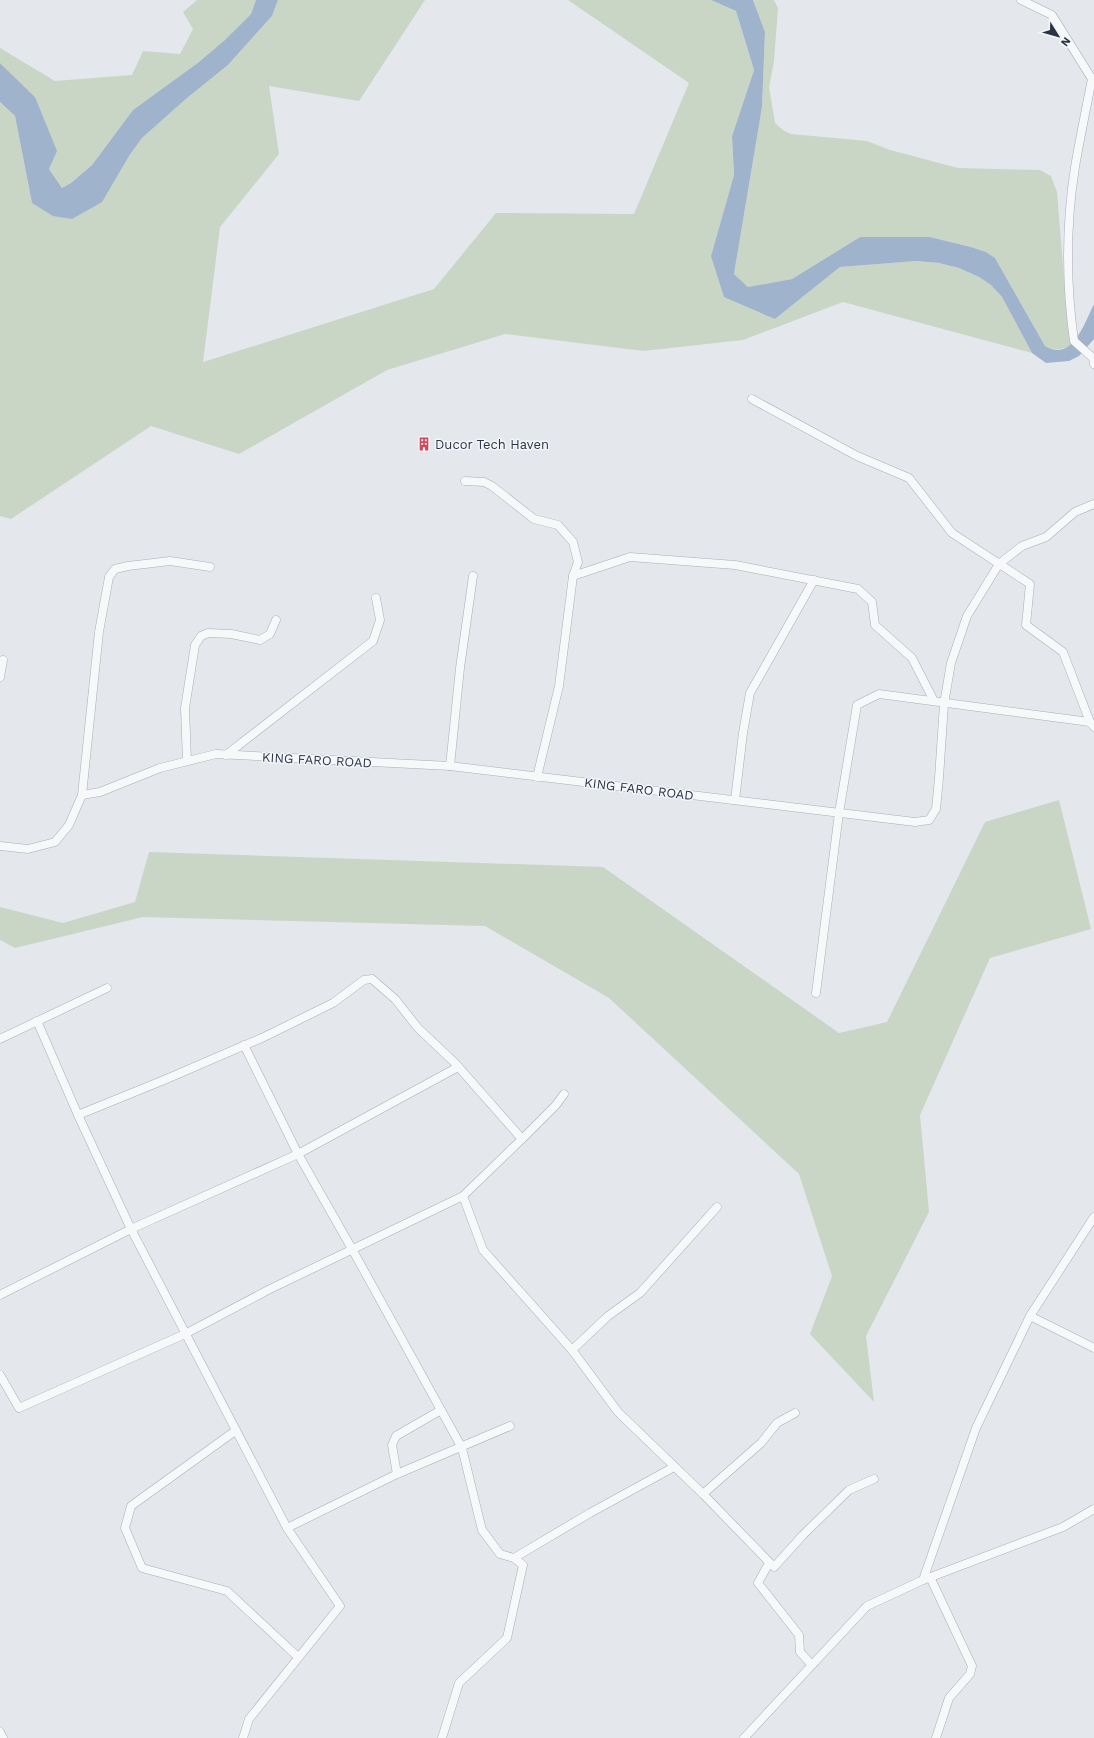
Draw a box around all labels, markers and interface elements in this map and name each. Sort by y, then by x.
north arrow [1038,16,1078,56]
text: N [1058,35,1073,49]
building icon: Ducor Tech Haven [416,436,432,452]
place label: Ducor Tech Haven [435,437,549,452]
street label: KING FARO ROAD [262,750,372,770]
street label: KING FARO ROAD [583,775,695,803]

